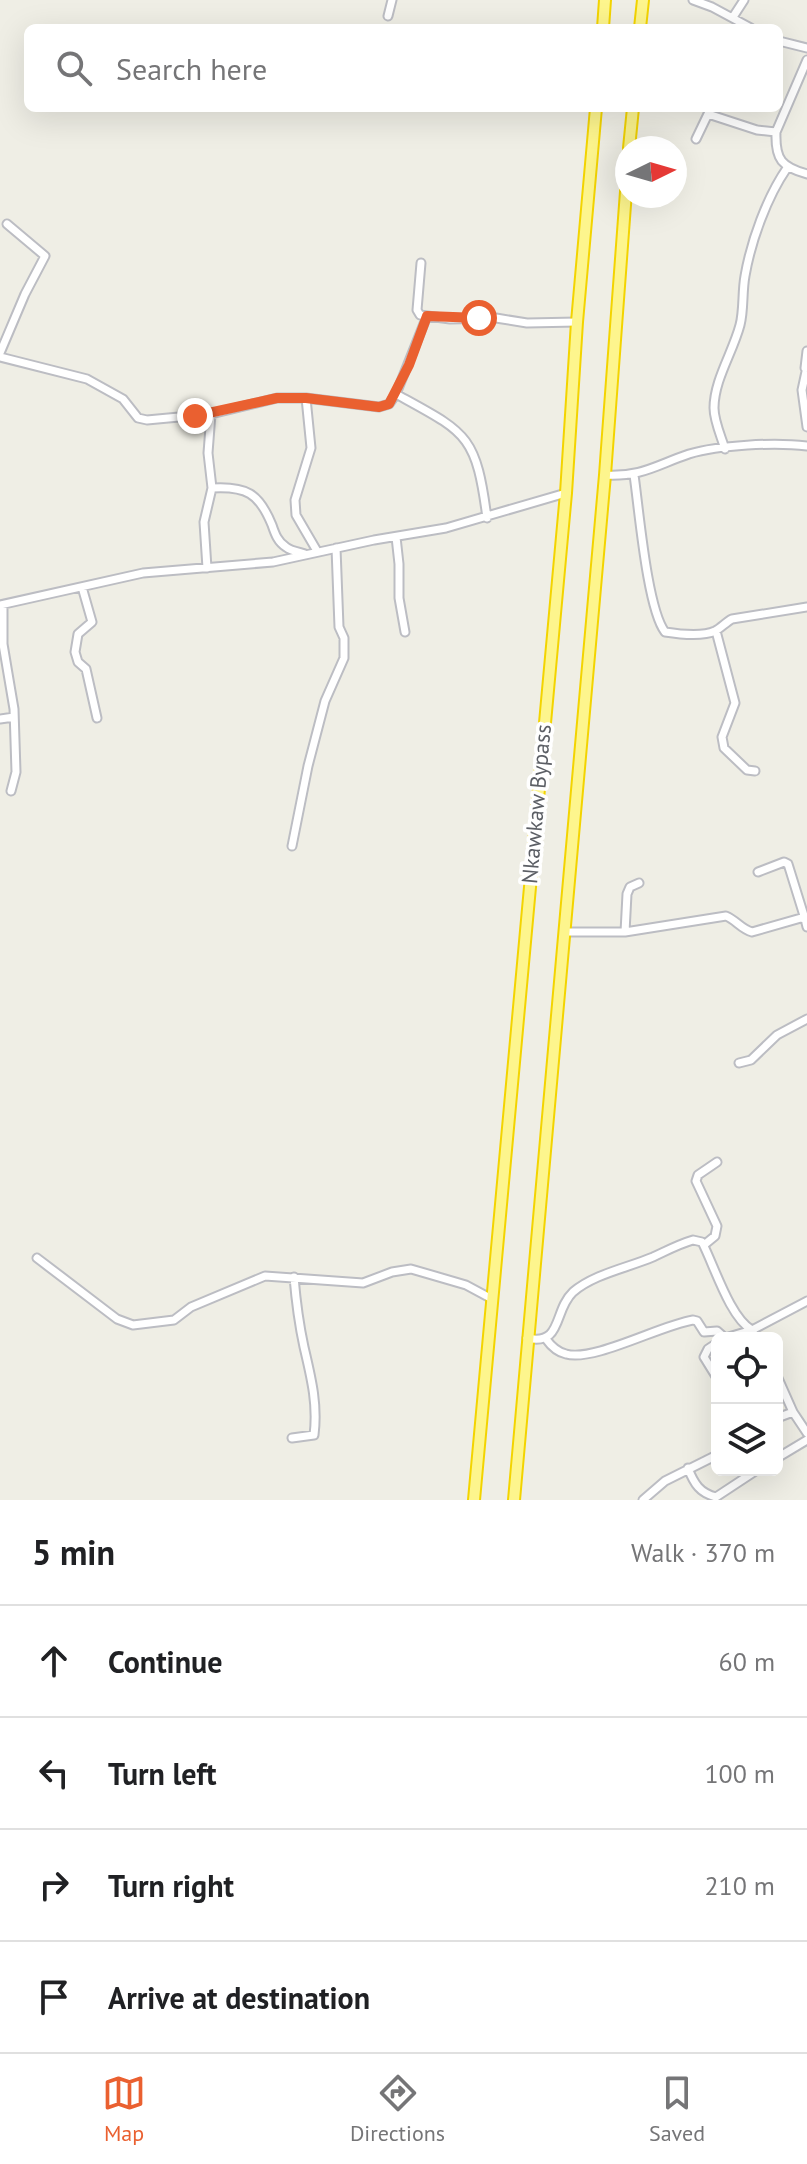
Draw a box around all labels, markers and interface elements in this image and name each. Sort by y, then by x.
search box [24,24,783,112]
icon: search [52,46,96,90]
text: Search here [116,49,267,88]
north arrow [615,136,687,208]
route start [461,300,497,336]
route end [177,398,213,434]
street label: Nkawkaw Bypass [515,723,557,885]
map controls [711,1332,783,1476]
button: locate [711,1332,783,1404]
button: layers [711,1404,783,1476]
text: 5 min [32,1530,115,1574]
text: Walk · 370 m [631,1536,775,1569]
icon: ahead [32,1639,76,1683]
text: Continue [108,1642,222,1681]
text: 60 m [719,1645,775,1678]
icon: left [32,1751,76,1795]
text: Turn left [108,1754,216,1793]
text: 100 m [704,1757,775,1790]
icon: right [32,1863,76,1907]
text: Turn right [108,1866,234,1905]
text: 210 m [704,1869,775,1902]
icon: arrive [32,1975,76,2019]
text: Arrive at destination [108,1978,370,2017]
tab: Map [102,2071,146,2147]
tab: Directions [350,2071,445,2147]
tab: Saved [649,2071,705,2147]

